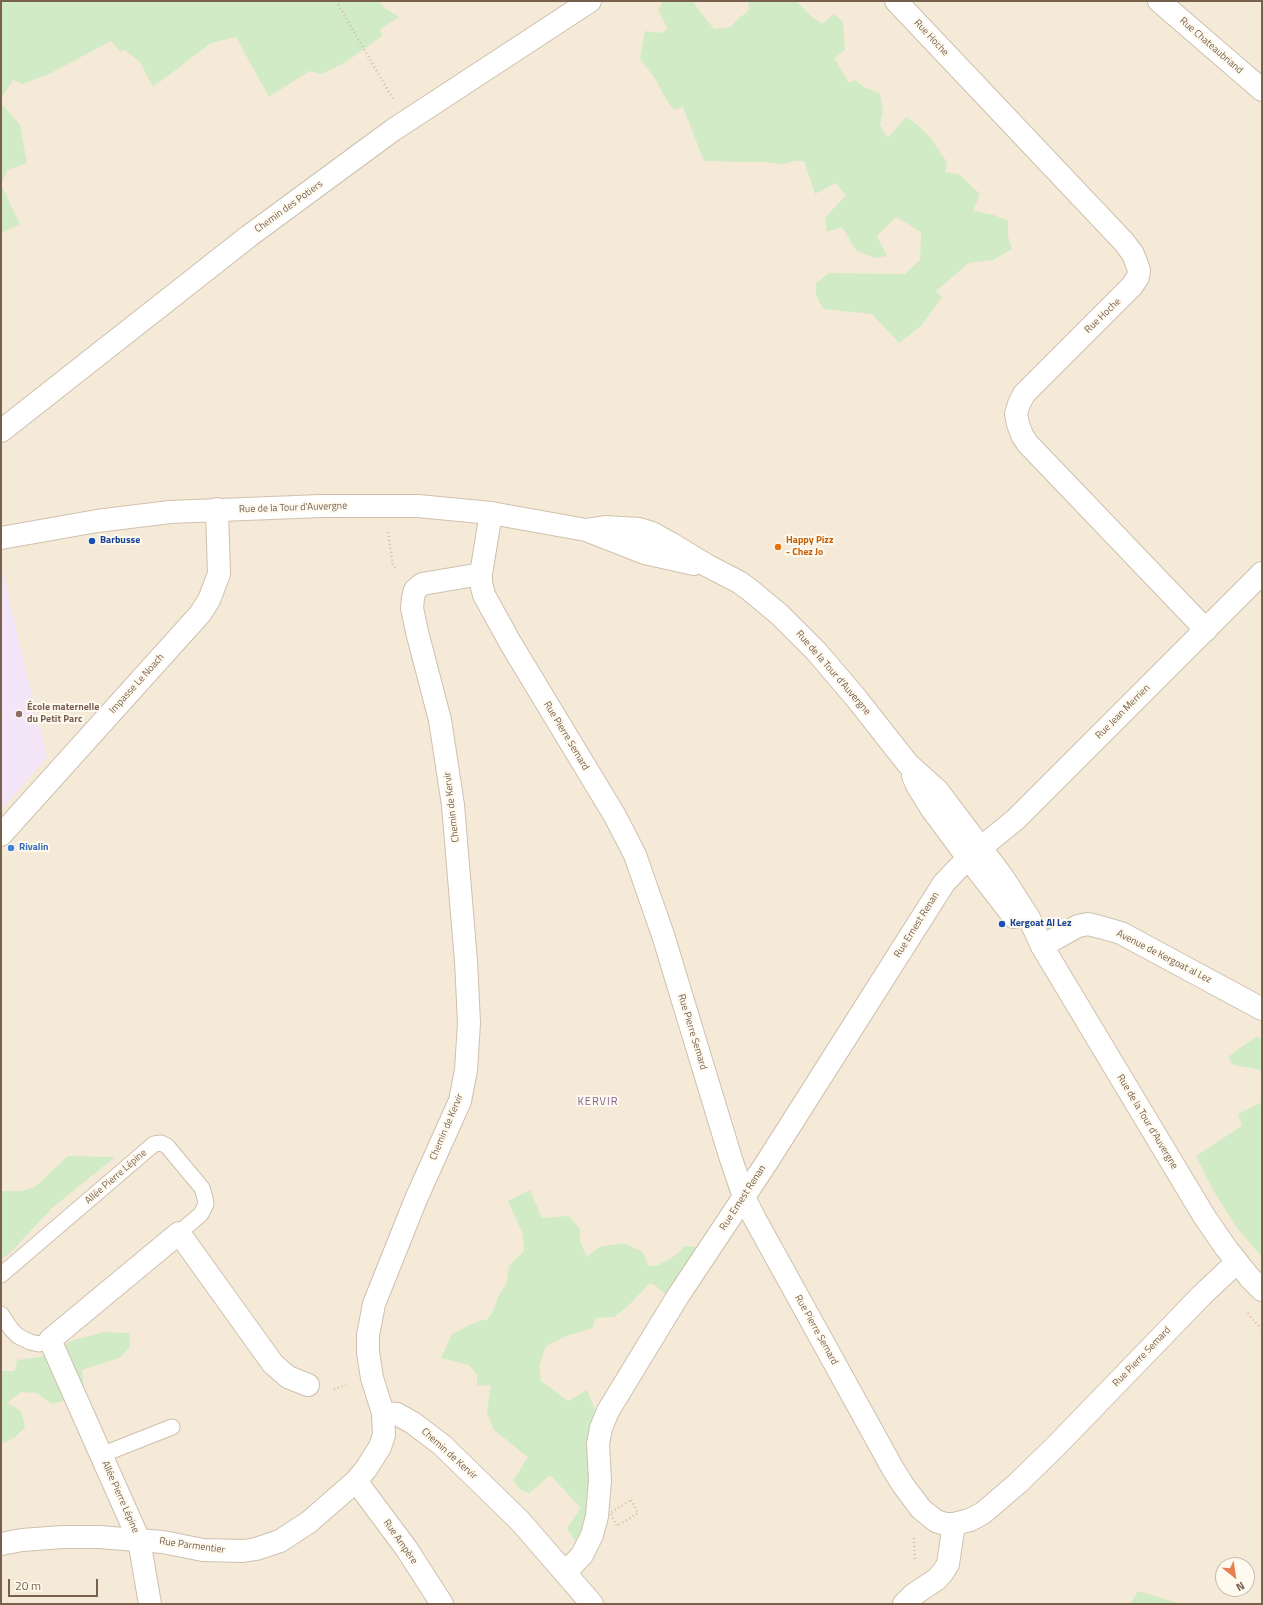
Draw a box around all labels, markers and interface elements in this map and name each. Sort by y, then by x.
street label: Rue Chateaubriand [1177,15,1245,77]
street label: Rue Hoche [911,17,951,59]
street label: Chemin des Potiers [253,178,325,236]
street label: Rue Hoche [1082,296,1124,336]
street label: Rue de la Tour d'Auvergne [239,500,347,516]
place label: Barbusse [100,535,140,547]
place label: Happy Pizz - Chez Jo [786,535,833,558]
marker: Barbusse [87,536,97,546]
marker: Happy Pizz - Chez Jo [773,542,783,552]
street label: Rue de la Tour d'Auvergne [793,628,873,718]
street label: Impasse Le Noach [107,652,167,716]
street label: Rue Jean Merrien [1093,682,1153,742]
street label: Rue Pierre Semard [541,699,591,773]
place label: École maternelle du Petit Parc [27,702,99,726]
marker: École maternelle du Petit Parc [14,709,24,719]
street label: Chemin de Kervir [442,771,462,843]
place label: Rivalin [19,842,49,854]
marker: Rivalin [6,843,16,853]
street label: Rue Ernest Renan [892,890,942,960]
place label: Kergoat Al Lez [1010,918,1071,930]
marker: Kergoat Al Lez [997,919,1007,929]
street label: Avenue de Kergoat al Lez [1114,928,1214,986]
street label: Rue Pierre Semard [675,993,709,1071]
street label: Rue de la Tour d'Auvergne [1114,1073,1180,1171]
street label: Chemin de Kervir [428,1092,466,1162]
district label: KERVIR [578,1095,618,1109]
street label: Allée Pierre Lépine [83,1147,149,1207]
street label: Rue Ernest Renan [717,1163,769,1233]
street label: Rue Pierre Semard [792,1293,840,1367]
street label: Rue Pierre Semard [1110,1325,1174,1389]
street label: Chemin de Kervir [419,1426,479,1482]
street label: Allée Pierre Lépine [99,1459,141,1535]
street label: Rue Ampère [380,1517,420,1567]
street label: Rue Parmentier [158,1535,226,1557]
north arrow [1215,1557,1255,1597]
scale bar [10,1571,100,1597]
text: 20 m [15,1576,41,1595]
text: N [1233,1578,1248,1595]

